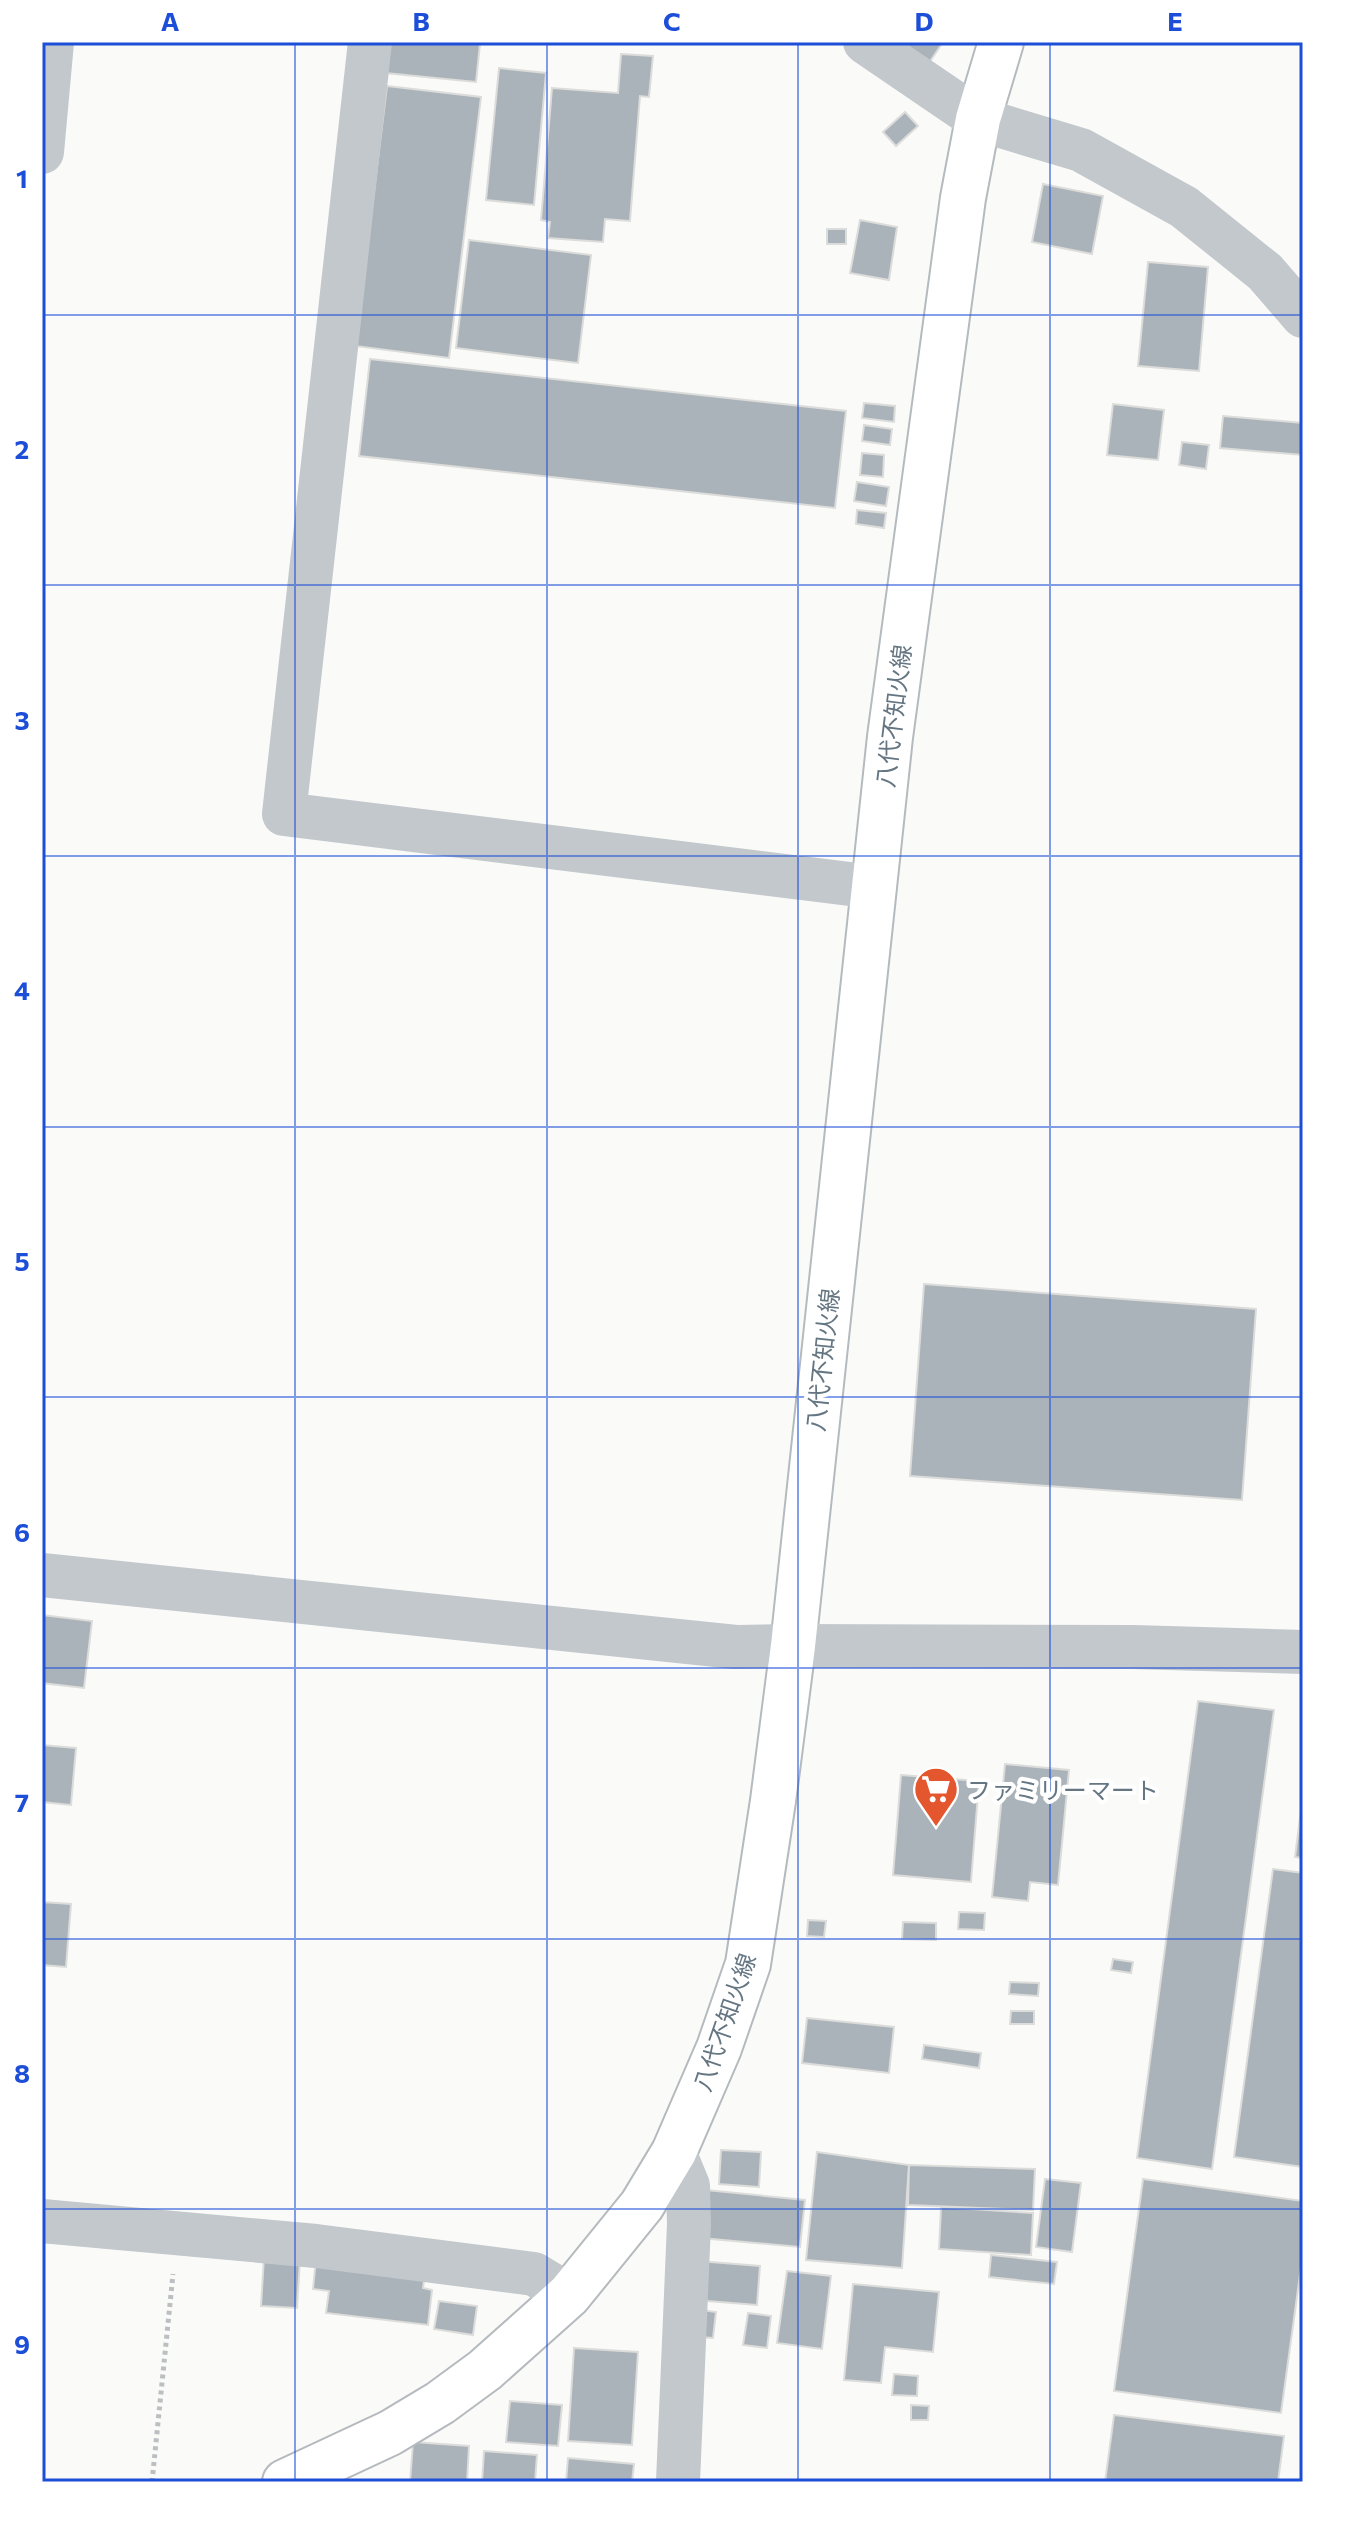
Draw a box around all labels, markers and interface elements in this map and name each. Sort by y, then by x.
text: A [161,5,180,36]
text: B [412,5,430,36]
text: C [663,5,681,36]
text: D [914,5,934,36]
text: E [1167,5,1183,36]
text: 1 [16,162,28,193]
text: 2 [15,433,29,464]
street label: 八代不知火線 [870,643,916,789]
text: 3 [14,704,30,735]
text: 4 [14,974,30,1005]
text: 5 [14,1245,30,1276]
street label: 八代不知火線 [800,1287,844,1433]
text: 6 [14,1516,30,1547]
supermarket icon: ファミリーマート [912,1765,960,1828]
place label: ファミリーマート [967,1775,1159,1804]
text: 7 [15,1786,29,1817]
street label: 八代不知火線 [687,1949,761,2095]
text: 8 [14,2057,30,2088]
text: 9 [14,2328,30,2359]

